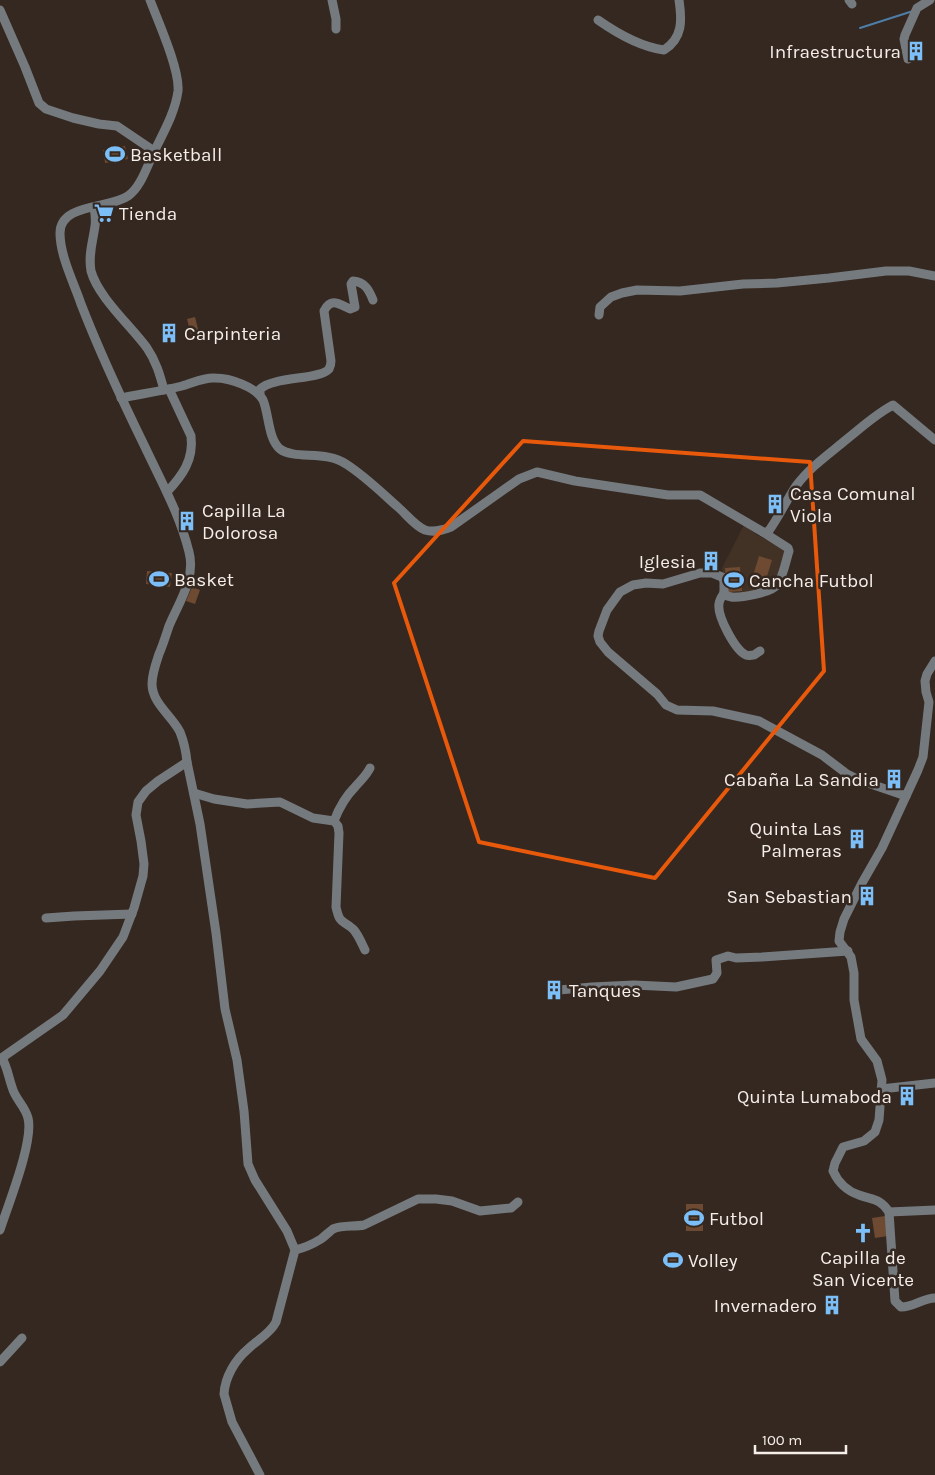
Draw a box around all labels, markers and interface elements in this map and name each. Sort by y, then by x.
building icon: Infraestructura [905,40,927,62]
place label: Infraestructura [769,41,901,63]
sports icon: Basketball [104,143,126,165]
place label: Basketball [130,144,222,166]
supermarket icon: Tienda [93,202,115,224]
place label: Tienda [119,203,177,225]
building icon: Carpinteria [158,322,180,344]
place label: Carpinteria [184,323,281,345]
place label: Casa Comunal Viola [790,483,916,527]
building icon: Casa Comunal Viola [764,493,786,515]
place label: Capilla La Dolorosa [202,500,286,544]
building icon: Capilla La Dolorosa [176,510,198,532]
building icon: Iglesia [700,550,722,572]
place label: Iglesia [639,551,696,573]
sports icon: Basket [148,568,170,590]
place label: Basket [174,569,234,591]
sports icon: Cancha Futbol [723,569,745,591]
place label: Cancha Futbol [749,570,874,592]
building icon: Cabaña La Sandia [883,768,905,790]
place label: Cabaña La Sandia [724,769,879,791]
place label: Quinta Las Palmeras [750,818,842,862]
building icon: Quinta Las Palmeras [846,828,868,850]
building icon: San Sebastian [856,885,878,907]
place label: San Sebastian [726,886,852,908]
building icon: Tanques [543,979,565,1001]
place label: Tanques [569,980,641,1002]
building icon: Quinta Lumaboda [896,1085,918,1107]
place label: Quinta Lumaboda [737,1086,892,1108]
sports icon: Futbol [683,1207,705,1229]
place label: Futbol [709,1208,764,1230]
church icon: Capilla de San Vicente [852,1222,874,1244]
place label: Capilla de San Vicente [812,1247,914,1291]
sports icon: Volley [662,1249,684,1271]
place label: Volley [688,1250,738,1272]
building icon: Invernadero [821,1294,843,1316]
place label: Invernadero [714,1295,817,1317]
scale bar [755,1422,846,1454]
text: 100 m [762,1431,802,1449]

